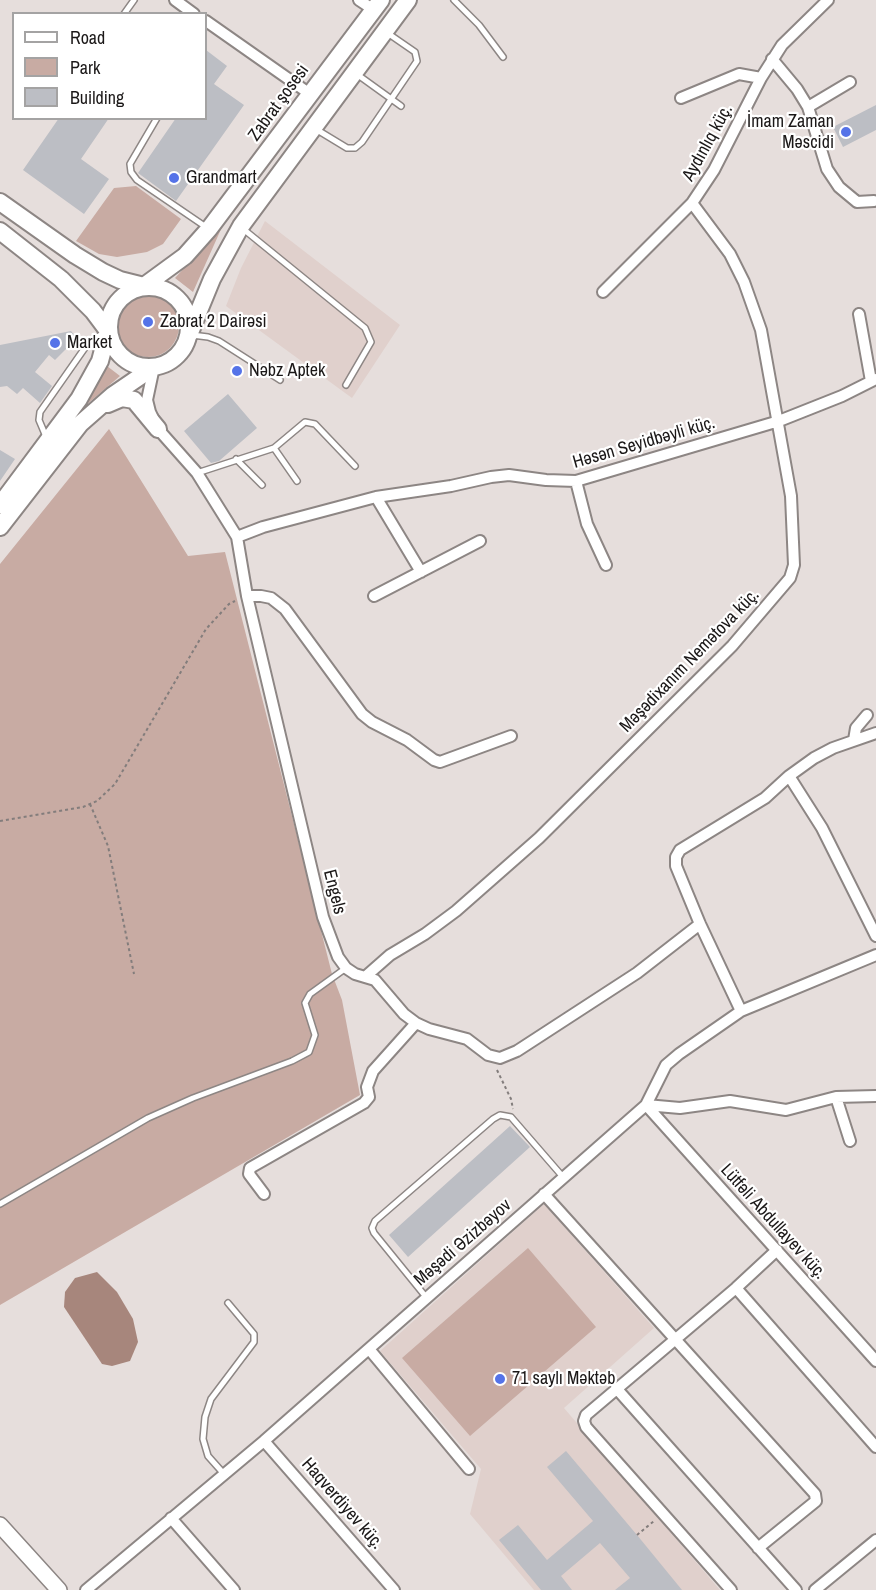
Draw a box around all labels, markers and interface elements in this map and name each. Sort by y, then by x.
legend [12,12,207,120]
text: Road [70,25,105,50]
text: Park [70,55,100,80]
street label: Zabrat şosesi [244,60,314,146]
text: Building [70,85,124,110]
street label: Aydınlıq küç. [678,101,738,185]
place label: İmam Zaman Məscidi [747,111,834,154]
marker: İmam Zaman Məscidi [839,125,853,139]
place label: Grandmart [186,167,257,189]
marker: Grandmart [167,171,181,185]
place label: Zabrat 2 Dairəsi [160,311,267,333]
marker: Zabrat 2 Dairəsi [141,315,155,329]
place label: Market [67,332,112,354]
marker: Market [48,336,62,350]
place label: Nəbz Aptek [249,360,325,382]
marker: Nəbz Aptek [230,364,244,378]
street label: Həsən Seyidbəyli küç. [570,412,718,474]
street label: Məşədixanım Nemətova küç. [616,585,764,737]
street label: Engels [318,867,350,917]
street label: Lütfəli Abdullayev küç. [716,1160,830,1284]
street label: Məşədi Əzizbəyov [410,1195,516,1291]
place label: 71 saylı Məktəb [512,1368,615,1390]
marker: 71 saylı Məktəb [493,1372,507,1386]
street label: Haqverdiyev küç. [296,1454,388,1554]

